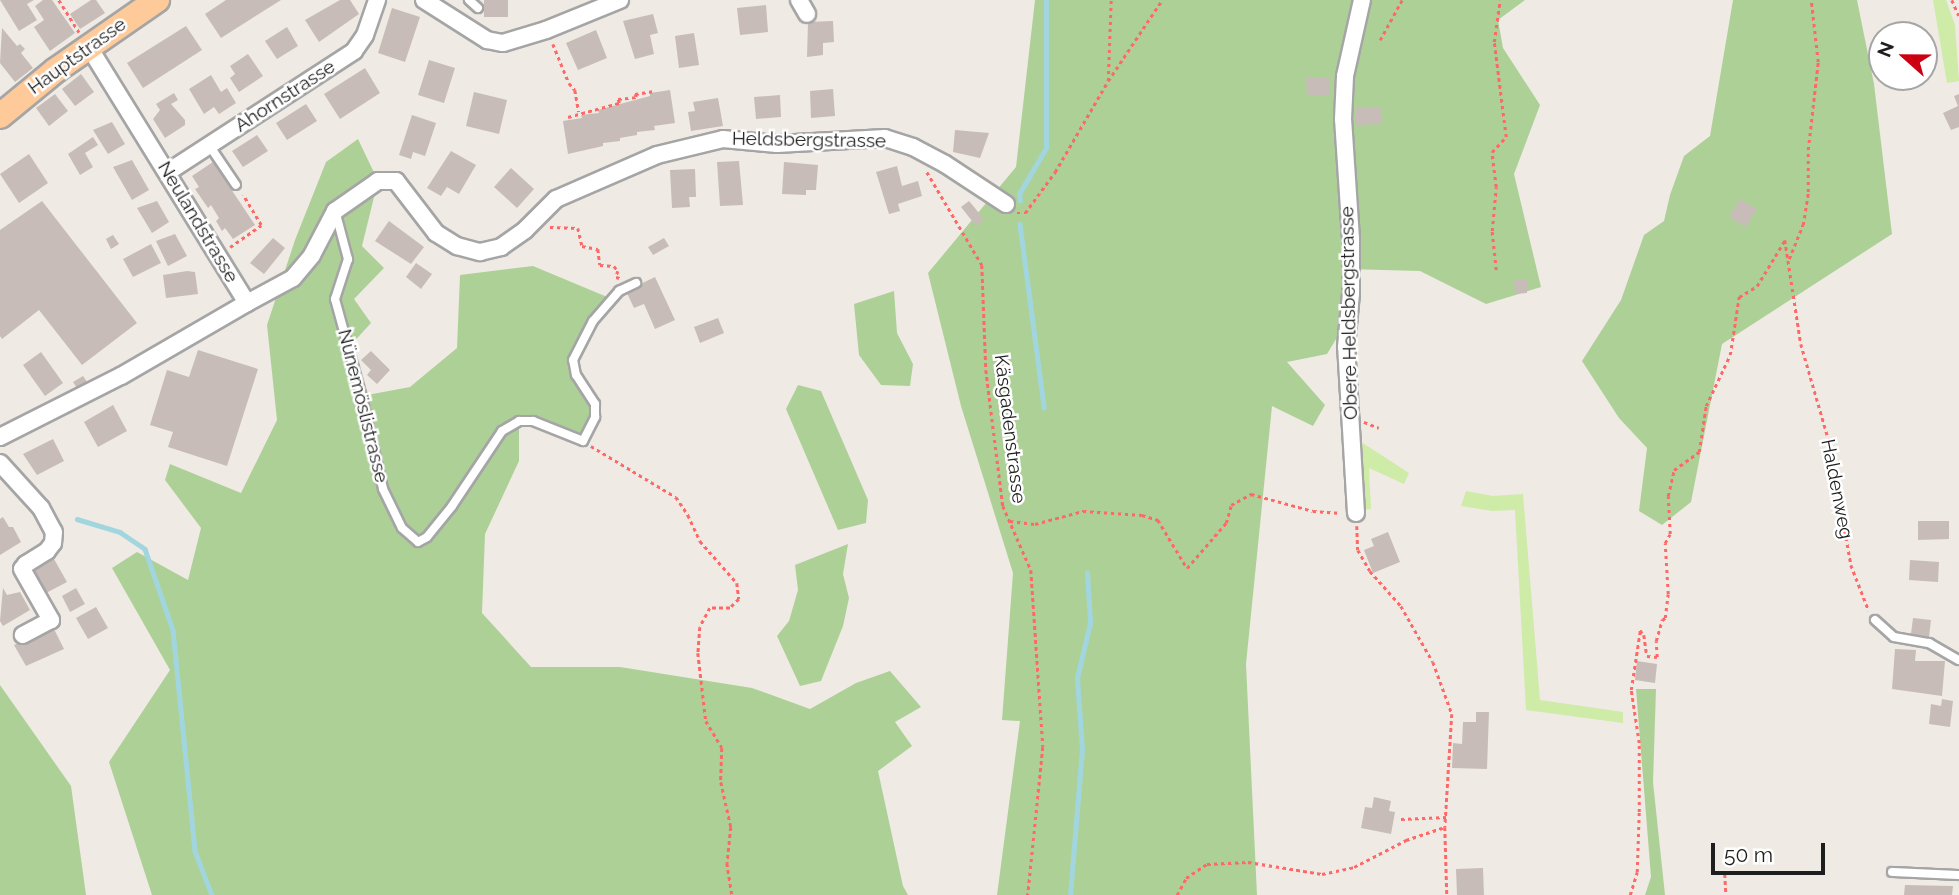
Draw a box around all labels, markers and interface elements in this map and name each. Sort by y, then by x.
street label: Hauptstrasse [24,13,130,99]
north arrow [1868,21,1938,91]
text: N [1872,38,1898,60]
street label: Ahornstrasse [231,55,339,137]
street label: Heldsbergstrasse [732,127,886,153]
street label: Neulandstrasse [153,157,243,287]
street label: Obere Heldsbergstrasse [1336,206,1362,420]
street label: Nünemöslistrasse [333,327,393,485]
street label: Käsgadenstrasse [990,353,1030,505]
street label: Haldenweg [1816,437,1858,541]
scale bar [1714,828,1828,872]
text: 50 m [1724,842,1773,867]

